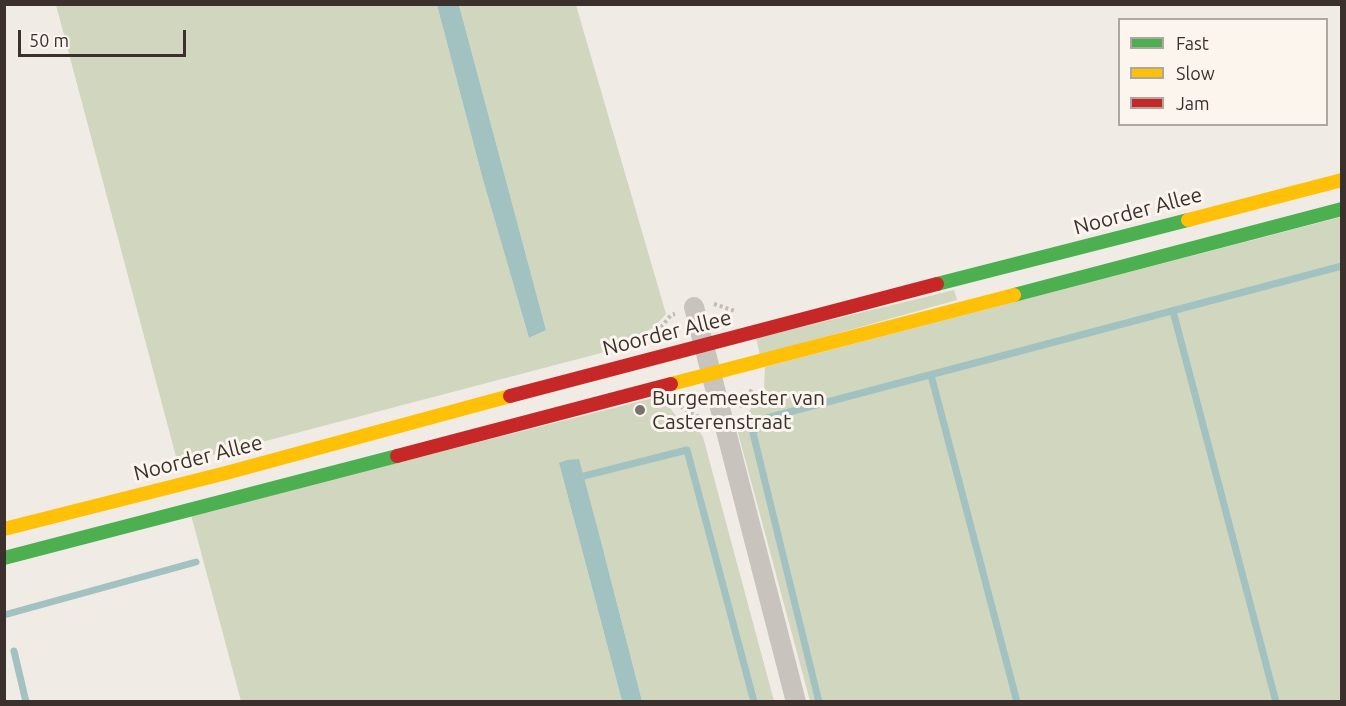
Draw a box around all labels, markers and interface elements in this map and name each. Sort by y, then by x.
scale bar [21,18,189,56]
legend [1118,18,1328,126]
text: 50 m [29,30,69,50]
text: Fast [1176,33,1209,53]
text: Slow [1176,63,1215,83]
text: Jam [1176,93,1210,113]
street label: Noorder Allee [1071,182,1205,240]
street label: Noorder Allee [600,305,734,361]
place label: Burgemeester van Casterenstraat [652,385,825,435]
marker: Burgemeester van Casterenstraat [633,403,647,417]
street label: Noorder Allee [131,430,265,486]

